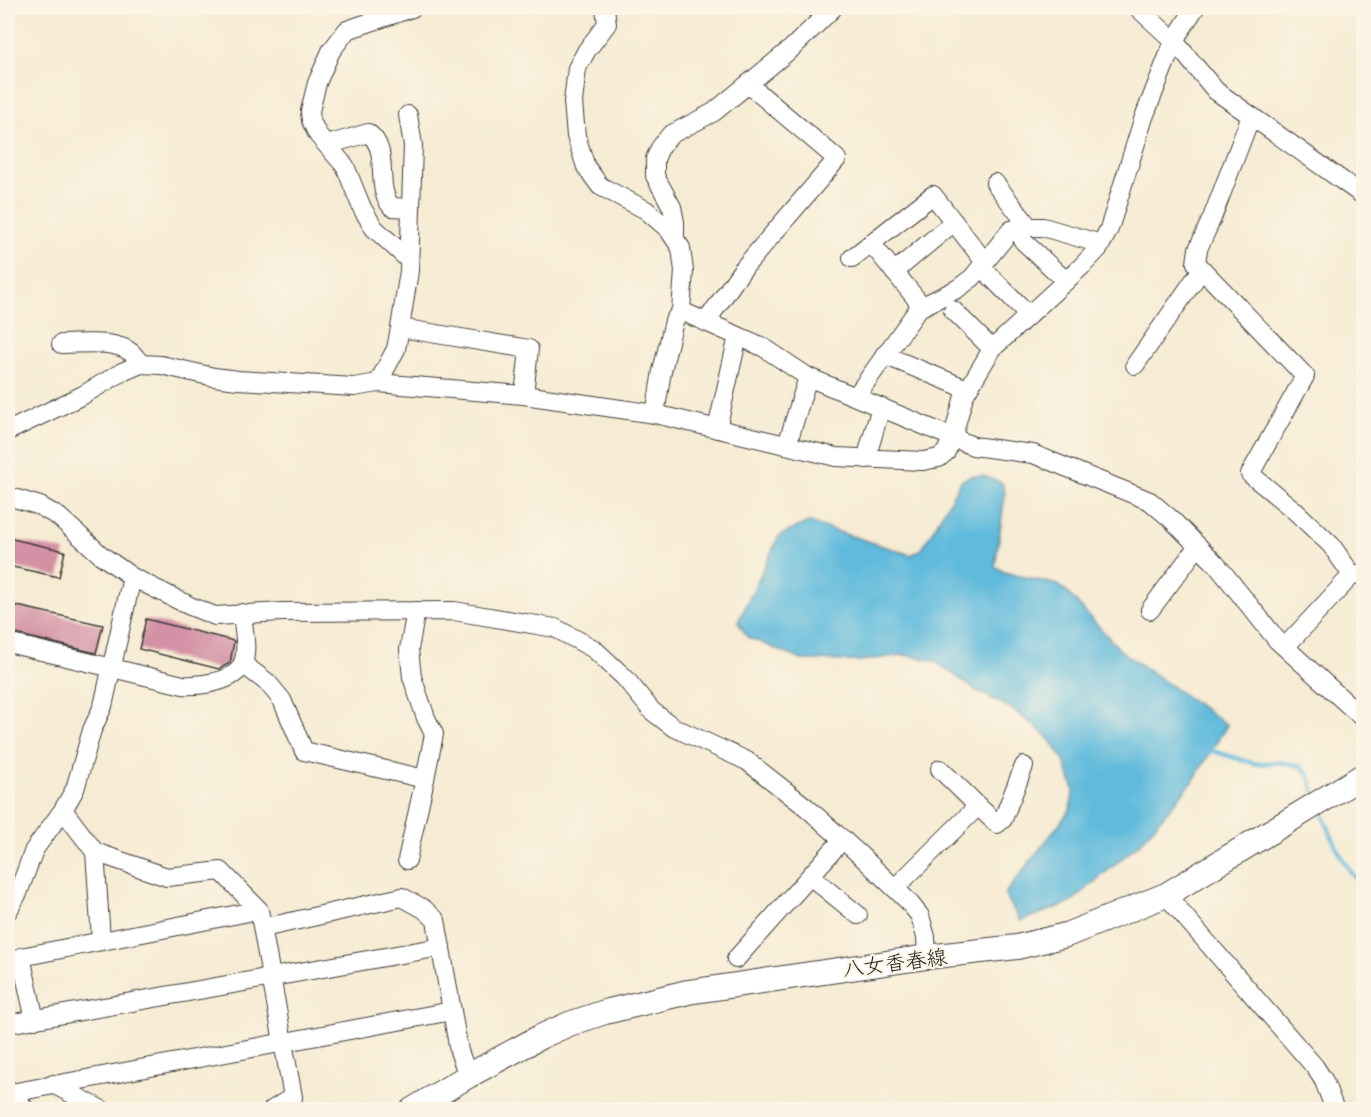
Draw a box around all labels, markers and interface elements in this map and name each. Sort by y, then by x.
street label: 八女香春線 [841,938,949,988]

